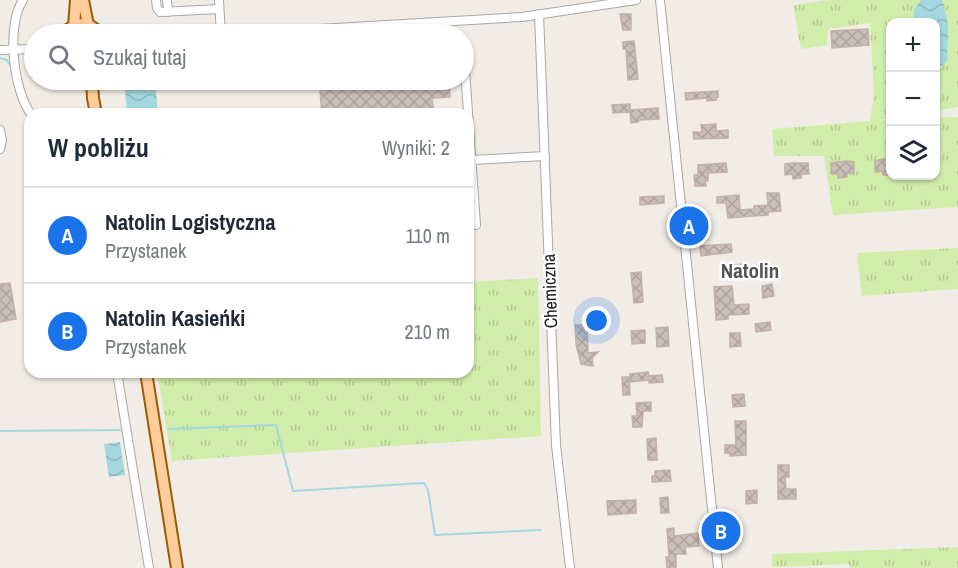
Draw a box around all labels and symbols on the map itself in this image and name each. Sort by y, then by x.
pin: A [670,204,708,248]
street label: Chemiczna [536,253,563,329]
district label: Natolin [721,256,779,285]
your location [582,306,611,335]
pin: B [702,508,740,554]

